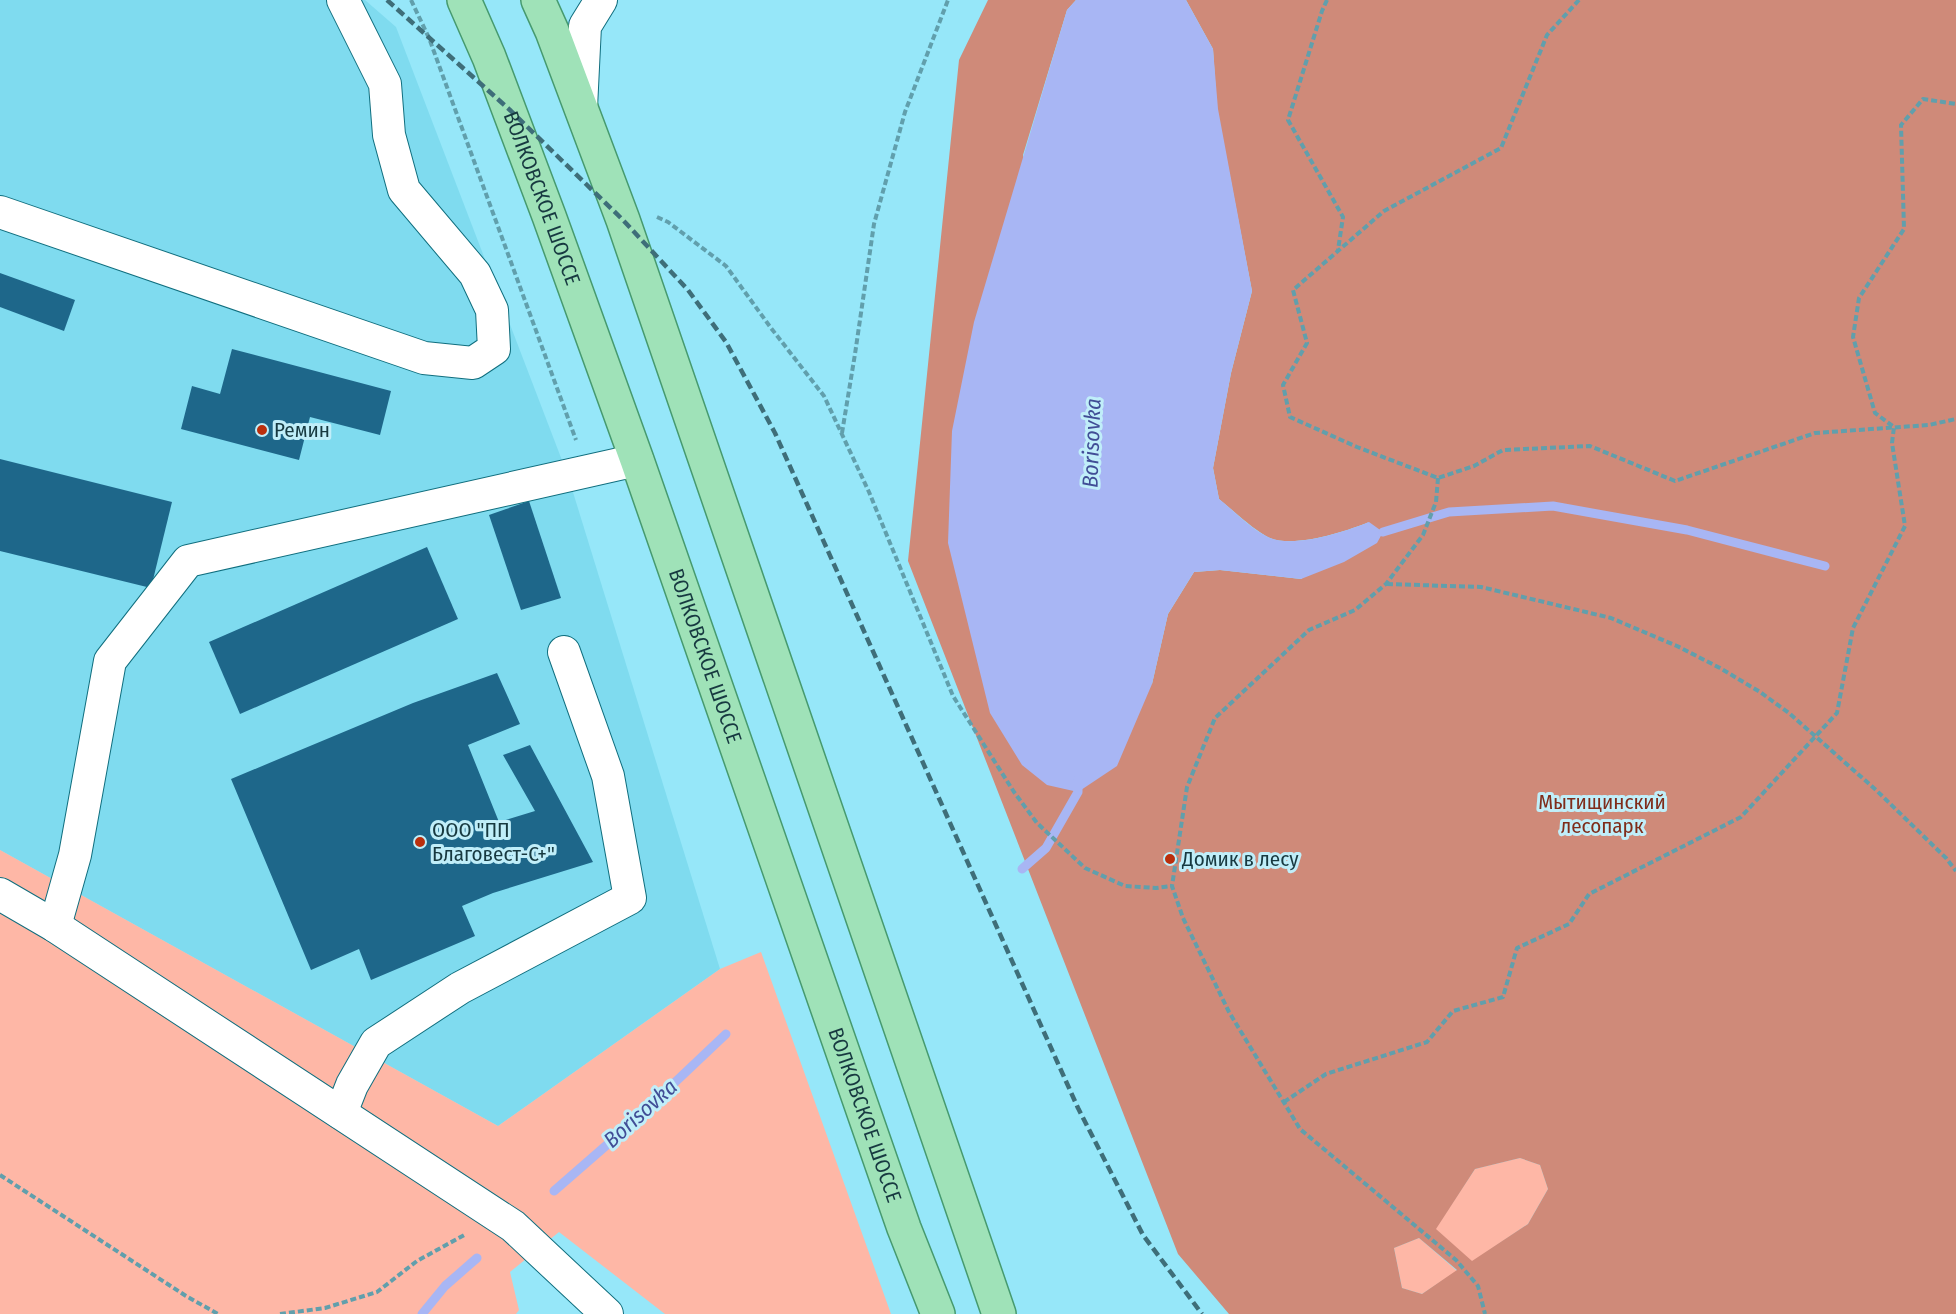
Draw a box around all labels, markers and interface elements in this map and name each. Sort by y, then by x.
street label: ВОЛКОВСКОЕ ШОССЕ [498,108,586,289]
water label: Borisovka [1076,398,1107,488]
place label: Ремин [274,417,330,443]
marker: Ремин [255,423,269,437]
street label: ВОЛКОВСКОЕ ШОССЕ [663,565,748,747]
park label: Мытищинский лесопарк [1538,789,1666,839]
place label: ООО "ПП Благовест-С+" [432,817,555,867]
marker: ООО "ПП Благовест-С+" [413,835,427,849]
place label: Домик в лесу [1181,846,1299,872]
marker: Домик в лесу [1163,852,1177,866]
street label: ВОЛКОВСКОЕ ШОССЕ [822,1024,907,1206]
water label: Borisovka [598,1073,683,1153]

